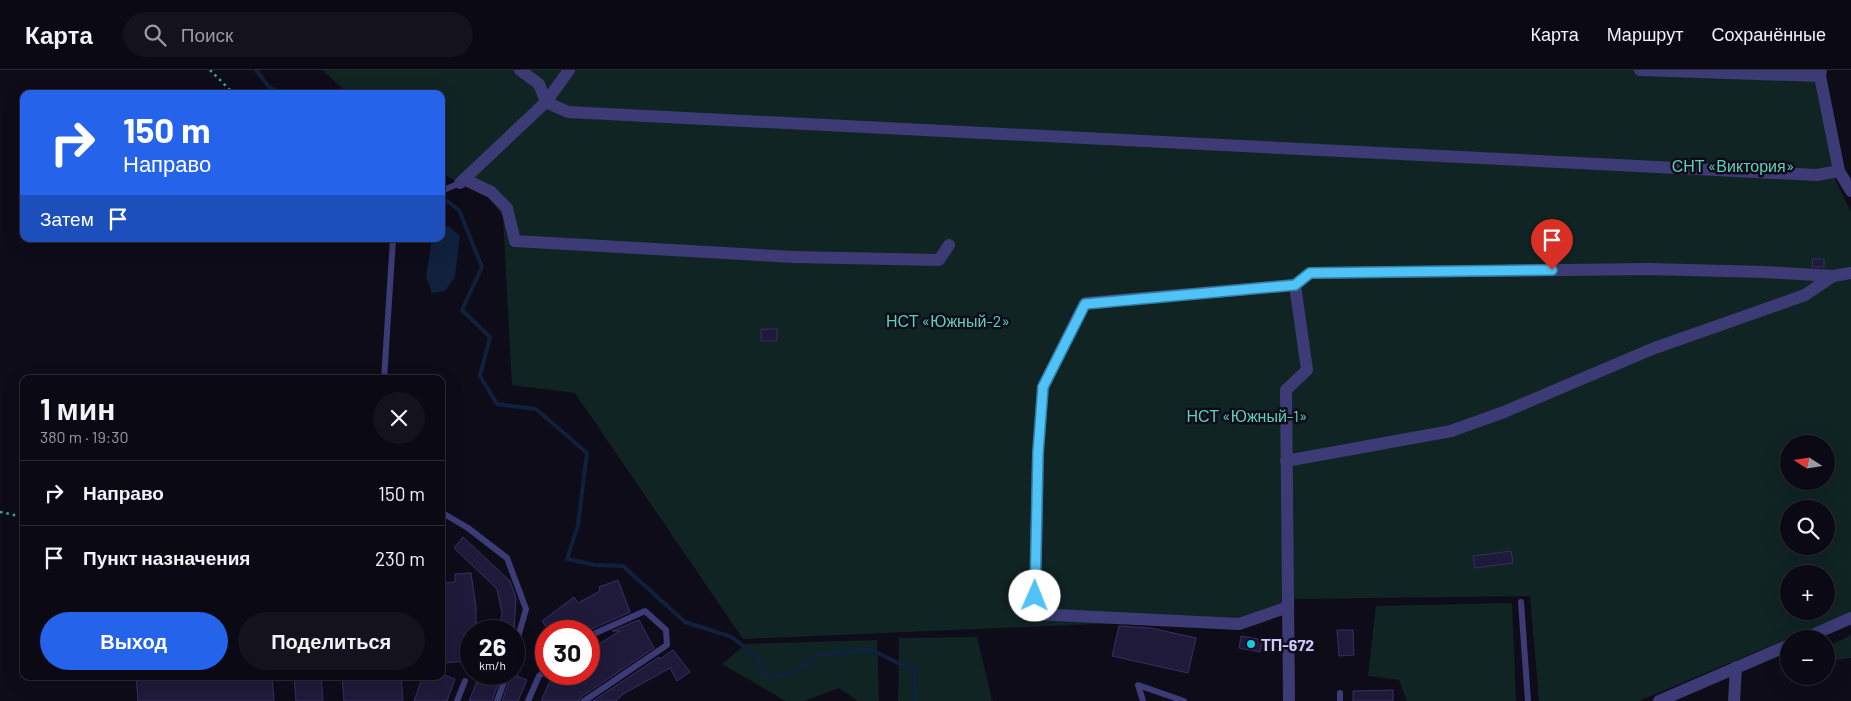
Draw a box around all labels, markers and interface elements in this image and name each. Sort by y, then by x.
search box [123,12,473,57]
text: Карта [25,20,93,49]
icon: search [141,21,169,49]
text: Поиск [181,23,233,46]
text: Карта [1531,23,1579,45]
text: Маршрут [1607,23,1683,45]
text: Сохранённые [1711,23,1826,45]
text: 150 m [123,108,210,150]
icon: right [40,110,105,175]
text: Направо [123,150,211,176]
park label: СНТ «Виктория» [1672,156,1794,175]
icon: arrive [104,205,132,233]
text: Затем [40,207,94,230]
pin [1531,219,1573,270]
icon: arrive [1538,226,1566,254]
park label: НСТ «Южный-2» [886,311,1010,330]
text: 1 мин [40,390,115,426]
button: close [373,392,425,444]
park label: НСТ «Южный-1» [1187,406,1307,425]
text: 380 m · 19:30 [40,427,128,446]
north arrow [1780,435,1835,490]
map controls [1780,435,1835,685]
icon: right [40,479,68,507]
text: Направо [83,481,164,504]
text: 150 m [378,482,425,505]
button: search [1780,500,1835,555]
icon: arrive [40,544,68,572]
text: Пункт назначения [83,546,250,569]
text: 230 m [375,547,425,570]
button: + [1780,565,1835,620]
position arrow [1008,569,1060,621]
button: Выход [40,612,228,670]
button: Поделиться [238,612,425,670]
speed limit sign: 30 [535,620,600,685]
button: − [1780,630,1835,685]
text: 26 [479,631,506,661]
place label: ТП-672 [1261,635,1314,654]
marker: ТП-672 [1245,638,1257,650]
text: km/h [479,658,506,672]

